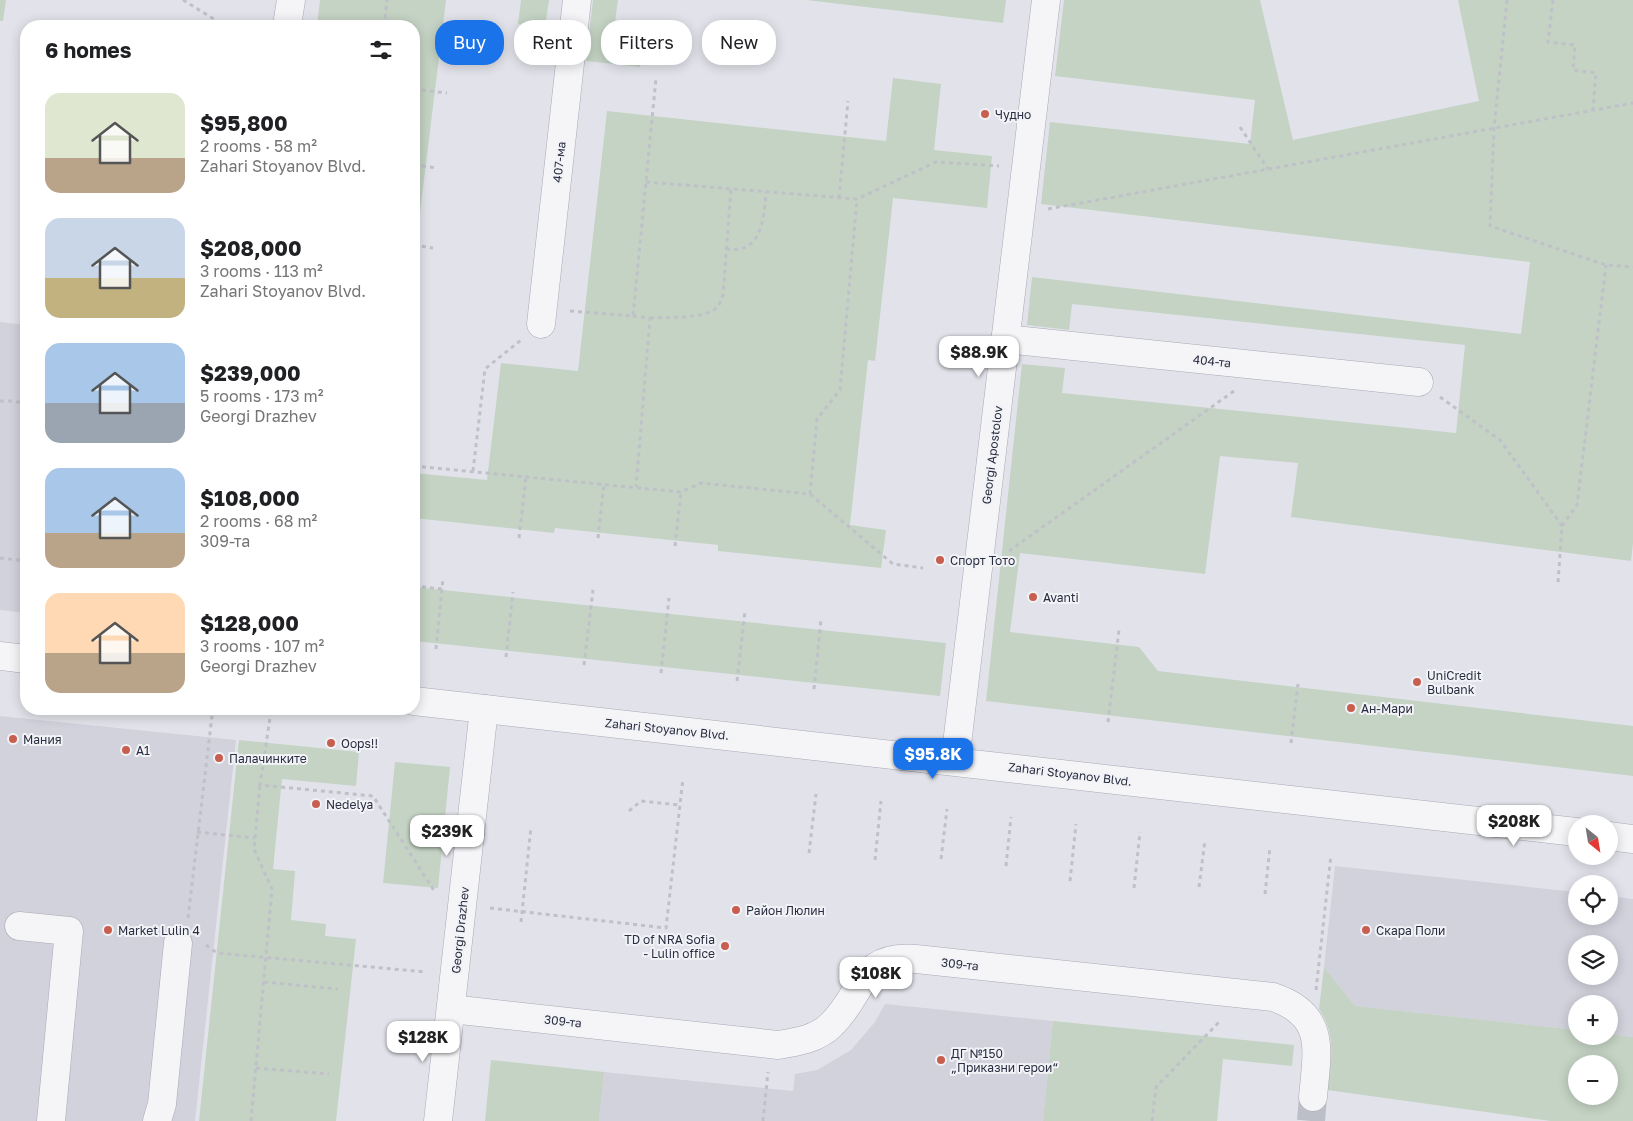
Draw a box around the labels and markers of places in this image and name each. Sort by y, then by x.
place label: Чудно [995,107,1031,122]
marker: Чудно [979,108,991,120]
pin: $88.9K [938,336,1020,378]
place label: Спорт Тото [950,553,1015,568]
marker: Спорт Тото [934,554,946,566]
place label: Avanti [1043,590,1079,605]
marker: Avanti [1027,591,1039,603]
place label: UniCredit Bulbank [1427,668,1482,697]
marker: UniCredit Bulbank [1411,676,1423,688]
place label: Ан-Мари [1361,701,1413,716]
marker: Ан-Мари [1345,702,1357,714]
place label: Мания [23,732,62,747]
marker: Мания [7,733,19,745]
place label: Oops!! [341,736,378,751]
marker: Oops!! [325,737,337,749]
pin: $95.8K [892,738,974,780]
place label: A1 [136,743,150,758]
marker: A1 [120,744,132,756]
place label: Палачинките [229,751,307,766]
marker: Палачинките [213,752,225,764]
place label: Nedelya [326,797,373,812]
marker: Nedelya [310,798,322,810]
pin: $208K [1479,804,1549,847]
pin: $239K [412,814,482,857]
place label: Район Люлин [746,903,825,918]
marker: Район Люлин [730,904,742,916]
place label: Market Lulin 4 [118,923,200,938]
place label: Скара Поли [1376,923,1445,938]
marker: Market Lulin 4 [102,924,114,936]
marker: Скара Поли [1360,924,1372,936]
place label: TD of NRA Sofia - Lulin office [624,932,715,961]
marker: TD of NRA Sofia - Lulin office [719,940,731,952]
pin: $108K [841,956,911,999]
pin: $128K [388,1020,458,1063]
place label: ДГ №150 „Приказни герои“ [951,1046,1058,1075]
marker: ДГ №150 „Приказни герои“ [935,1054,947,1066]

